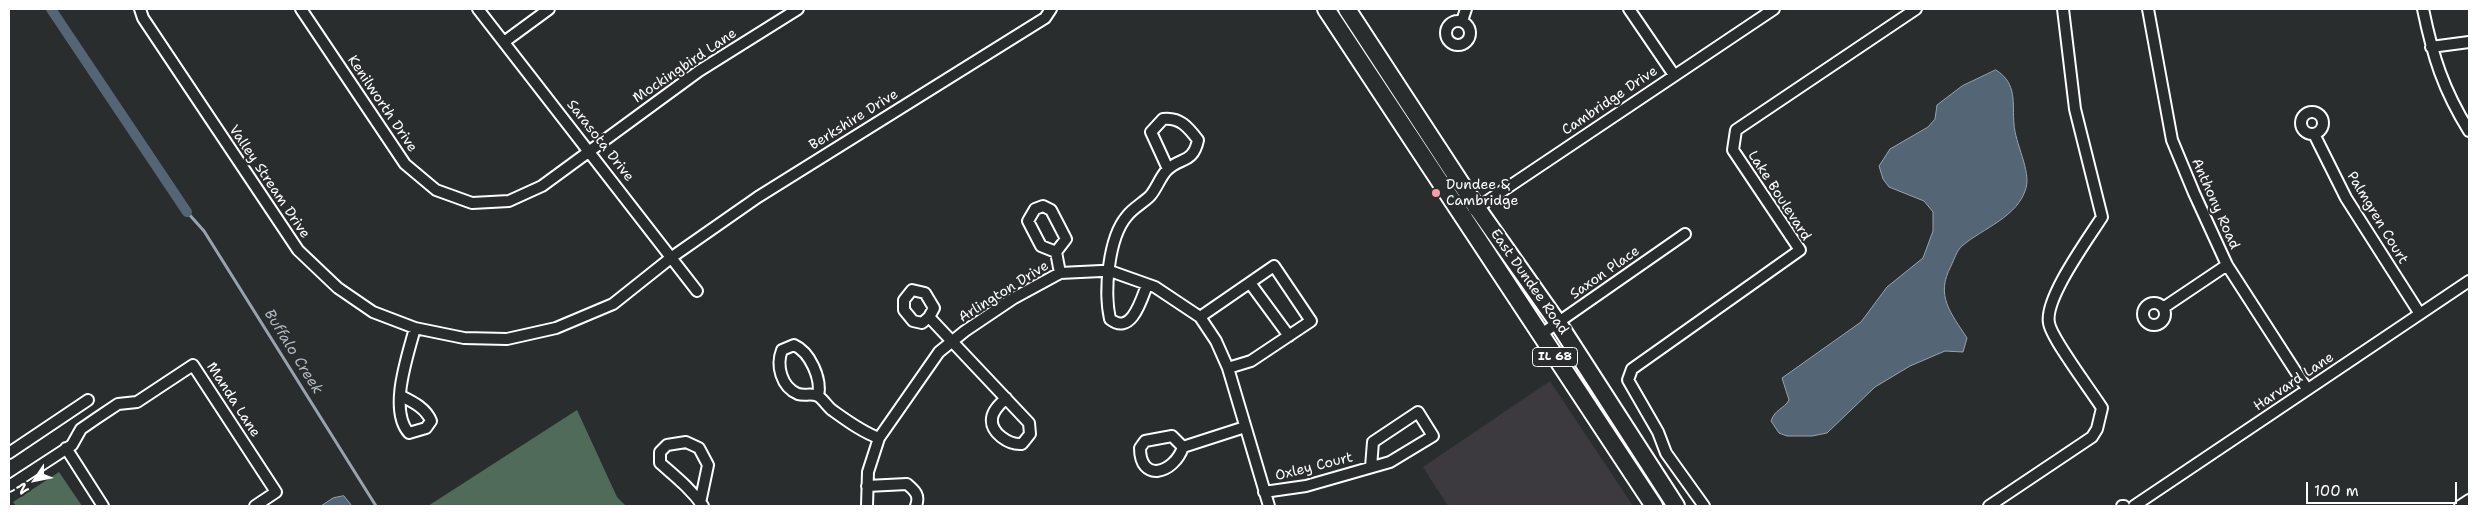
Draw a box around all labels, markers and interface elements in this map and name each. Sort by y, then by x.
street label: Mockingbird Lane [630,25,740,107]
street label: Kenilworth Drive [343,52,421,156]
street label: Cambridge Drive [1559,63,1661,139]
street label: Berkshire Drive [806,86,902,154]
street label: Sarasota Drive [563,97,637,185]
street label: Valley Stream Drive [225,122,313,242]
street label: Lake Boulevard [1744,148,1814,244]
street label: Anthony Road [2187,156,2243,252]
street label: Palmgren Court [2343,169,2411,267]
place label: Dundee & Cambridge [1446,177,1518,210]
marker: Dundee & Cambridge [1430,187,1442,199]
street label: East Dundee Road [1486,226,1572,338]
street label: Saxon Place [1567,243,1643,303]
street label: Arlington Drive [956,258,1052,326]
water label: Buffalo Creek [260,306,326,398]
road number: IL 68 [1532,348,1578,367]
street label: Harvard Lane [2251,349,2337,415]
street label: Manda Lane [203,359,263,441]
street label: Oxley Court [1273,449,1355,485]
north arrow [10,455,60,505]
scale bar [2308,472,2459,504]
text: N [12,479,33,498]
text: 100 m [2314,481,2359,501]

